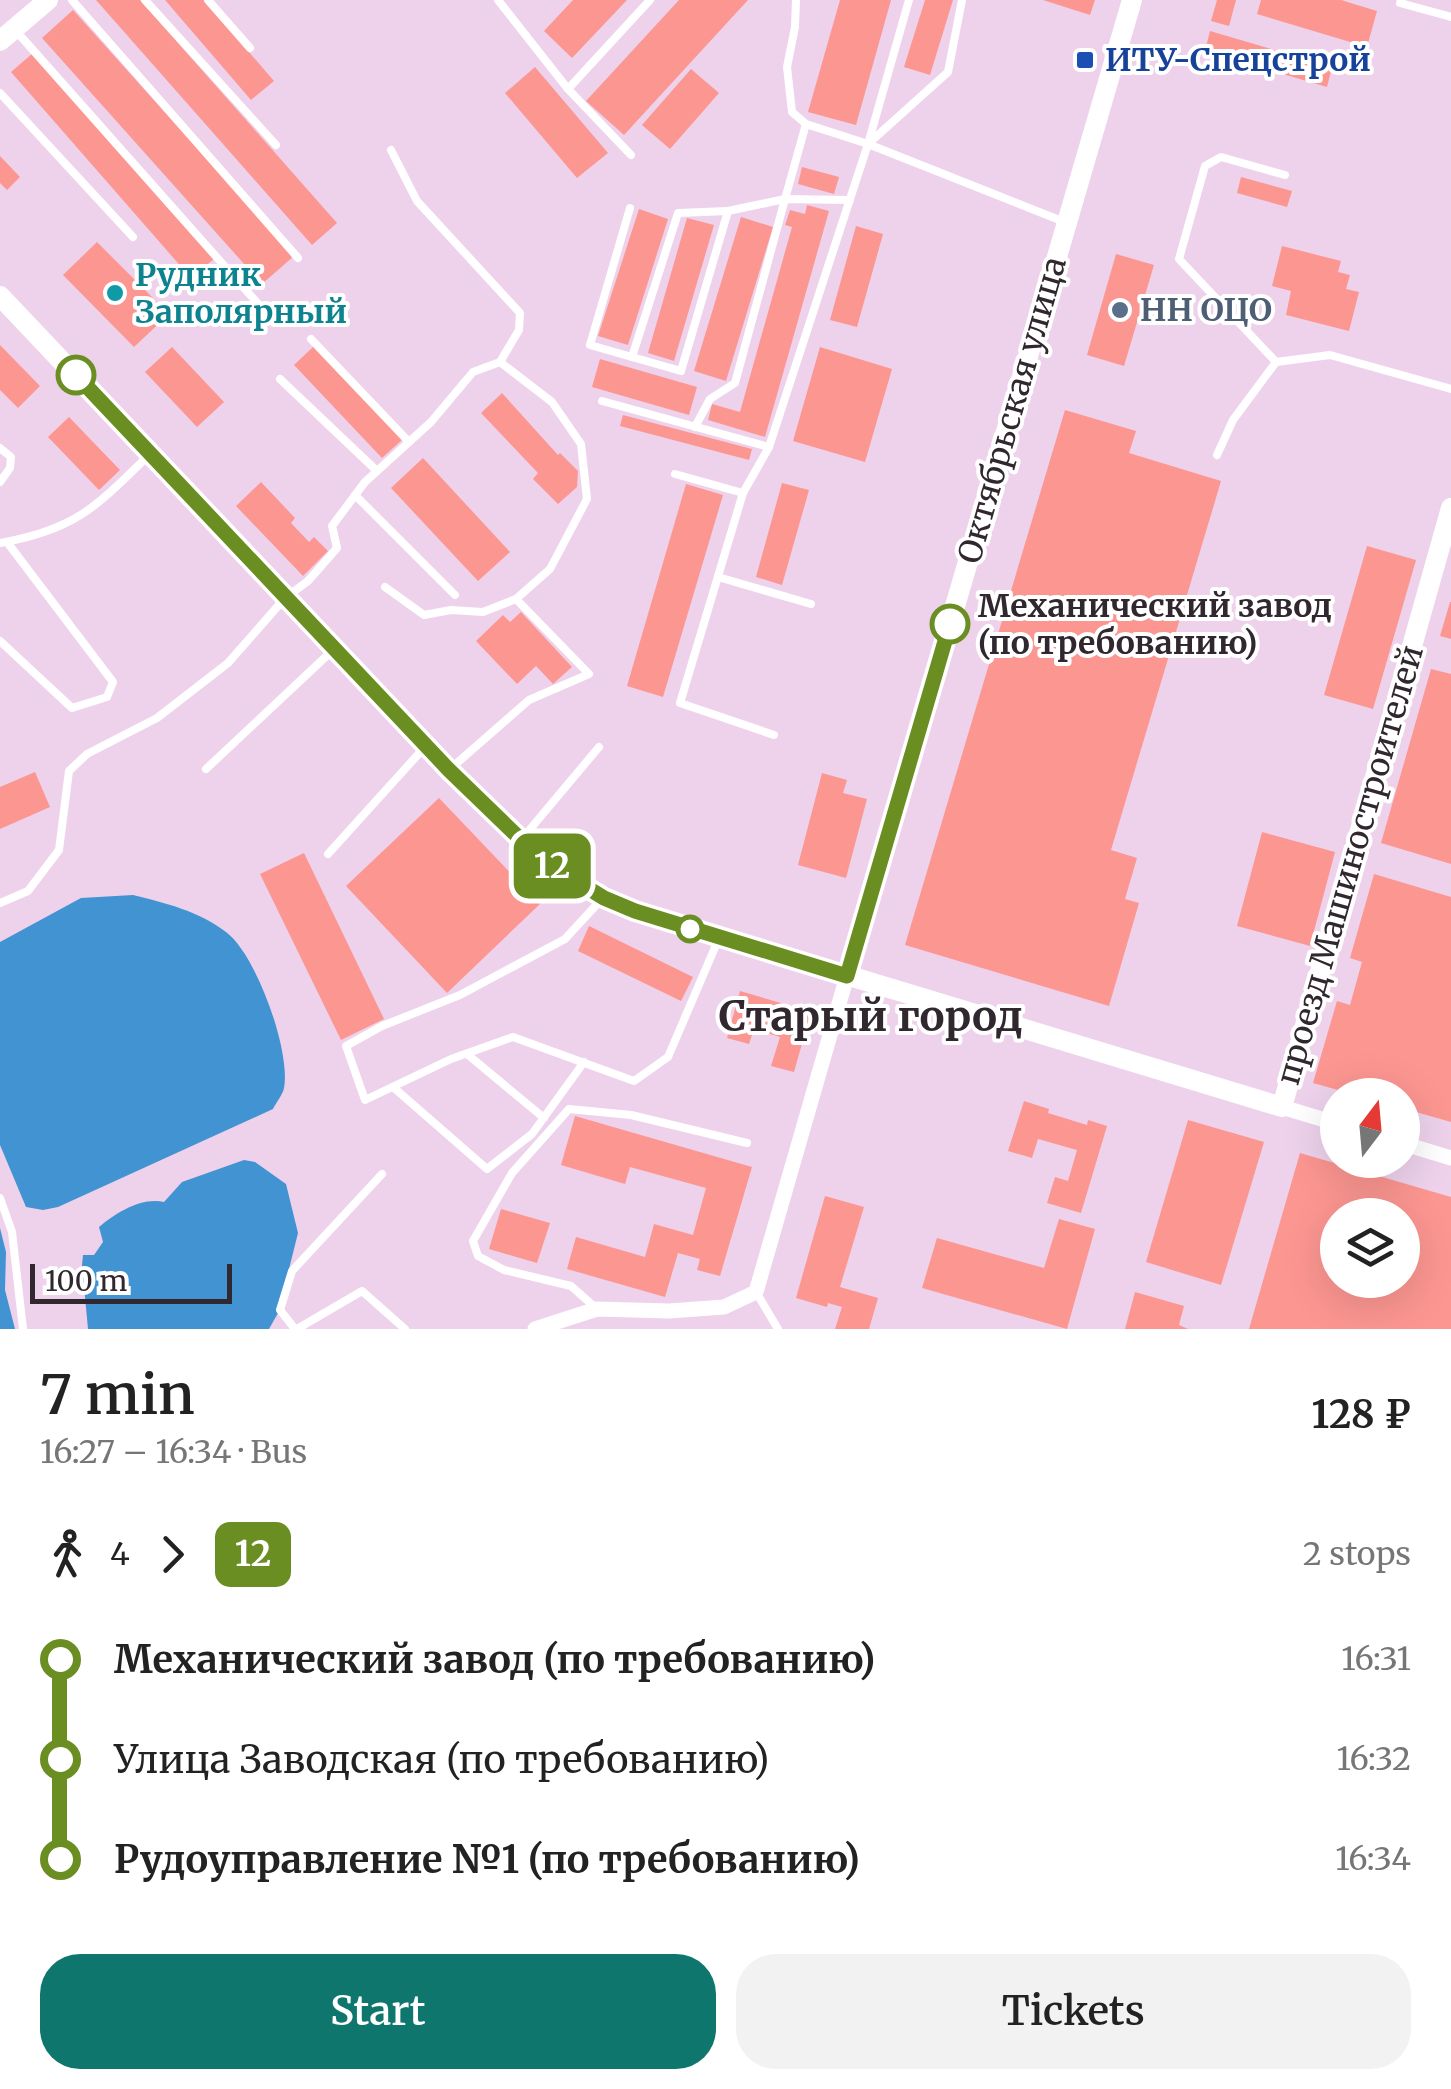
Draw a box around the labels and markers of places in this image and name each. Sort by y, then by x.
place label: ИТУ-Спецстрой [1105,40,1371,80]
marker: ИТУ-Спецстрой [1074,49,1096,71]
place label: Рудник Заполярный [135,255,347,332]
marker: Рудник Заполярный [104,282,126,304]
place label: НН ОЦО [1140,290,1272,330]
marker: НН ОЦО [1109,299,1131,321]
unlabelled marker [57,356,95,394]
place label: Механический завод (по требованию) [978,586,1332,663]
marker: Механический завод (по требованию) [931,605,969,643]
unlabelled marker [677,916,703,942]

